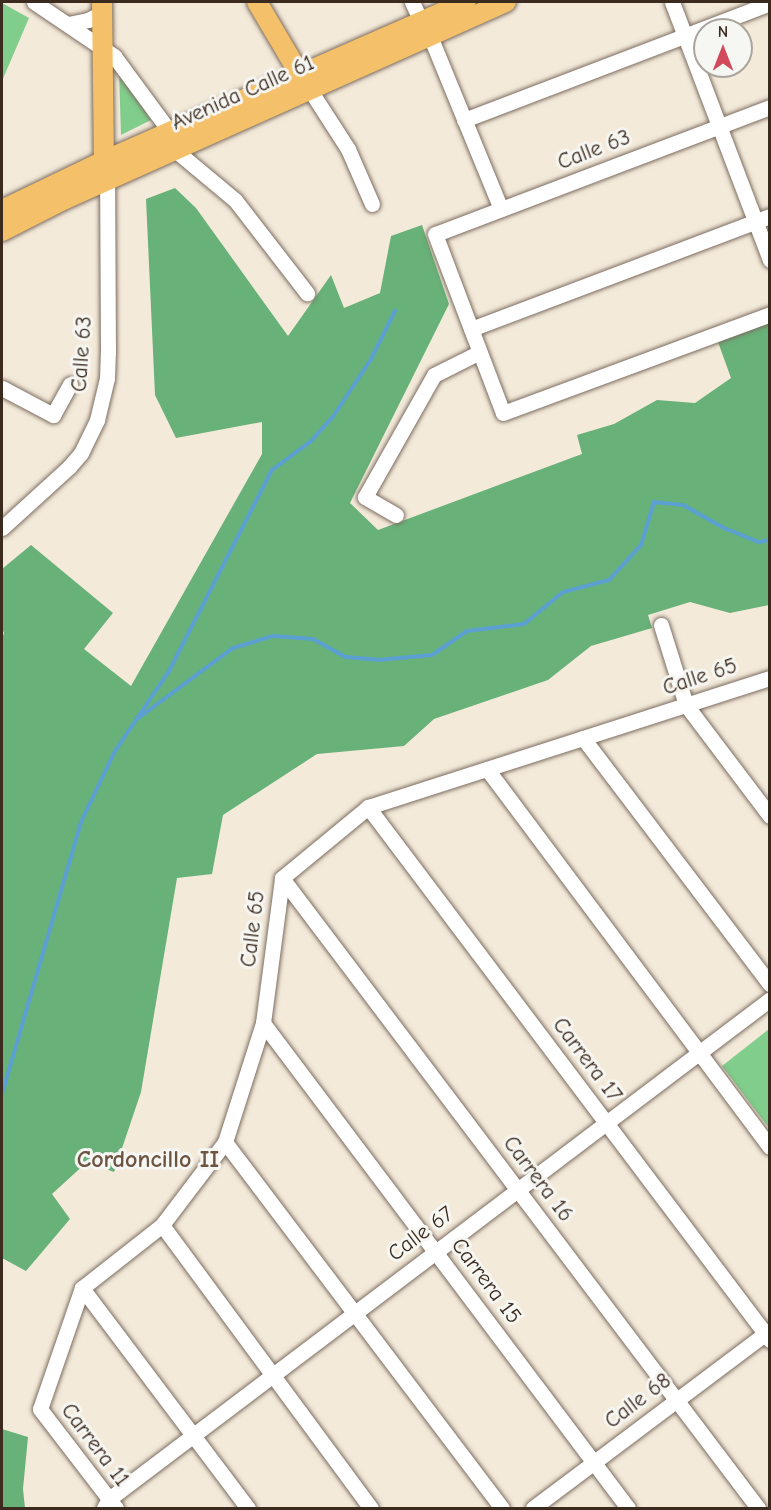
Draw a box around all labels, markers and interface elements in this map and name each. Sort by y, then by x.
north arrow [693,18,753,78]
text: N [718,23,728,41]
street label: Avenida Calle 61 [167,50,319,136]
street label: Calle 63 [554,124,634,176]
street label: Calle 63 [66,315,98,393]
street label: Calle 65 [659,653,741,701]
street label: Calle 65 [235,889,271,969]
street label: Carrera 17 [547,1012,627,1108]
street label: Carrera 16 [497,1131,579,1227]
district label: Cordoncillo II [77,1146,219,1174]
street label: Calle 67 [383,1201,459,1267]
street label: Carrera 15 [445,1233,527,1329]
street label: Calle 68 [600,1368,676,1434]
street label: Carrera 11 [55,1398,135,1492]

